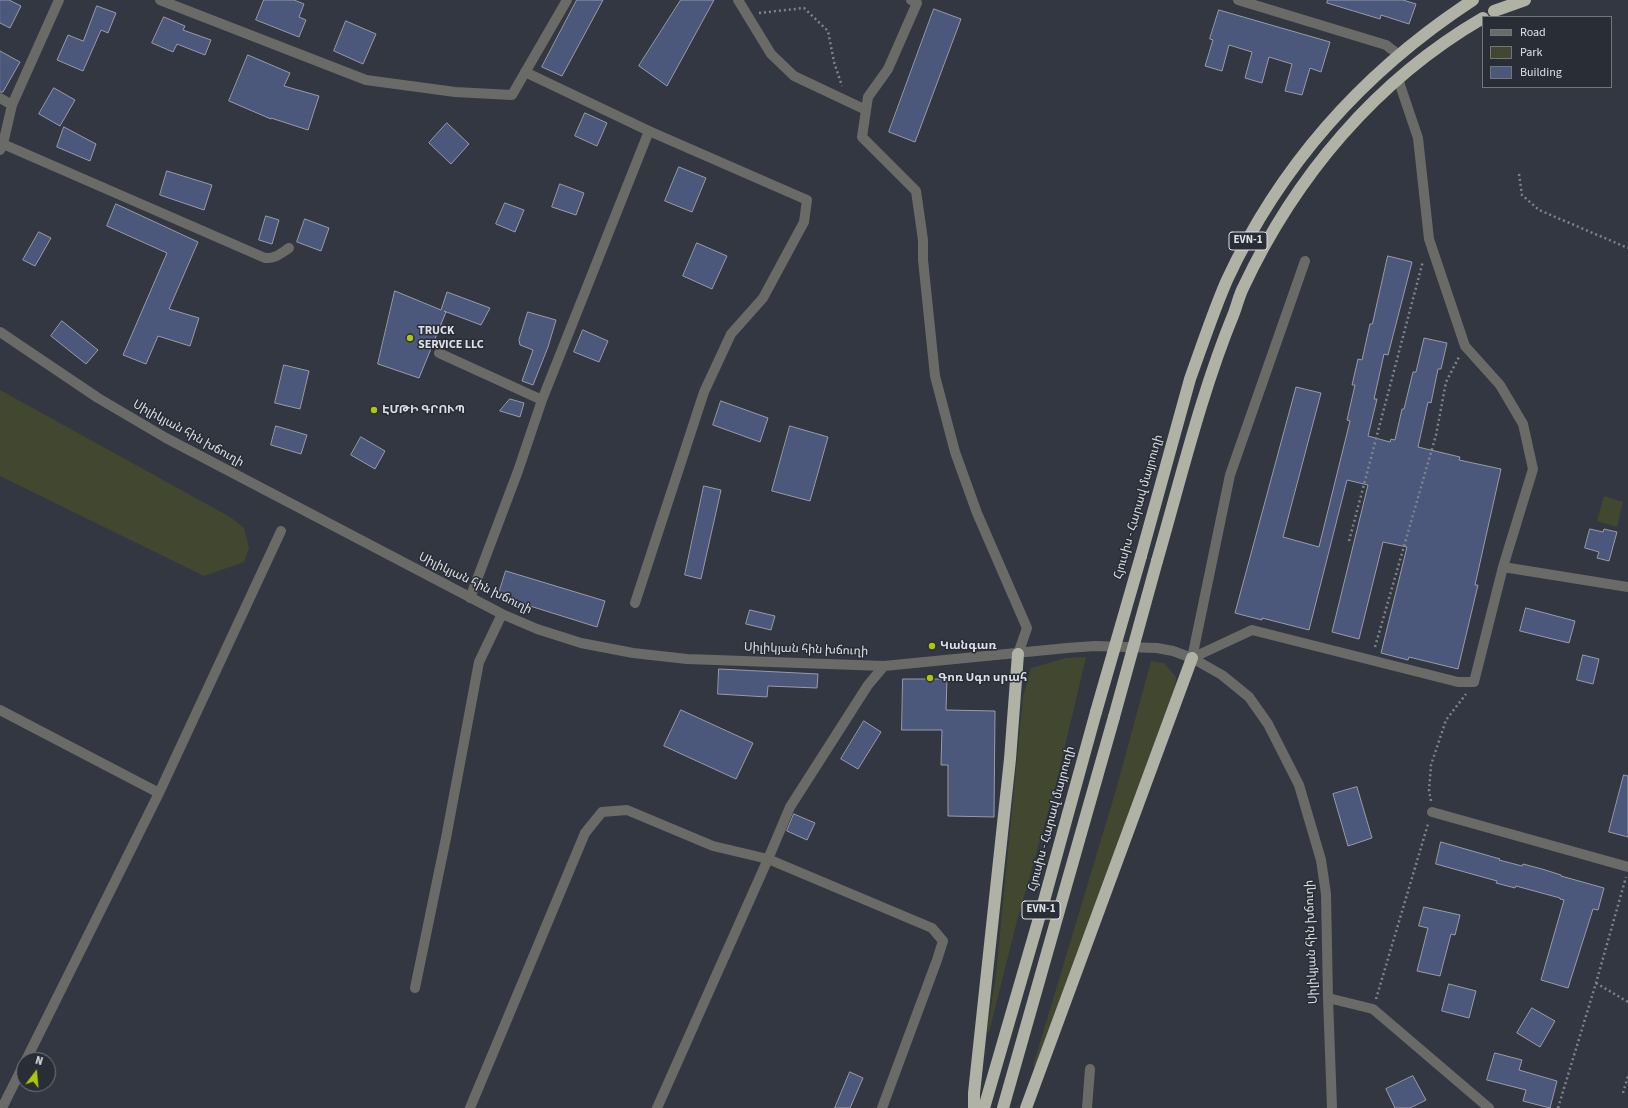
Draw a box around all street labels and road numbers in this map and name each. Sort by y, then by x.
road number: EVN-1 [1229,232,1267,250]
street label: Սիլիկյան հին խճուղի [130,398,246,470]
street label: Հյուսիս - Հարավ մայրուղի [1111,433,1167,581]
street label: Սիլիկյան հին խճուղի [416,550,534,618]
street label: Սիլիկյան հին խճուղի [744,641,868,659]
street label: Հյուսիս - Հարավ մայրուղի [1026,745,1078,893]
street label: Սիլիկյան հին խճուղի [1303,880,1321,1004]
road number: EVN-1 [1022,901,1060,919]

